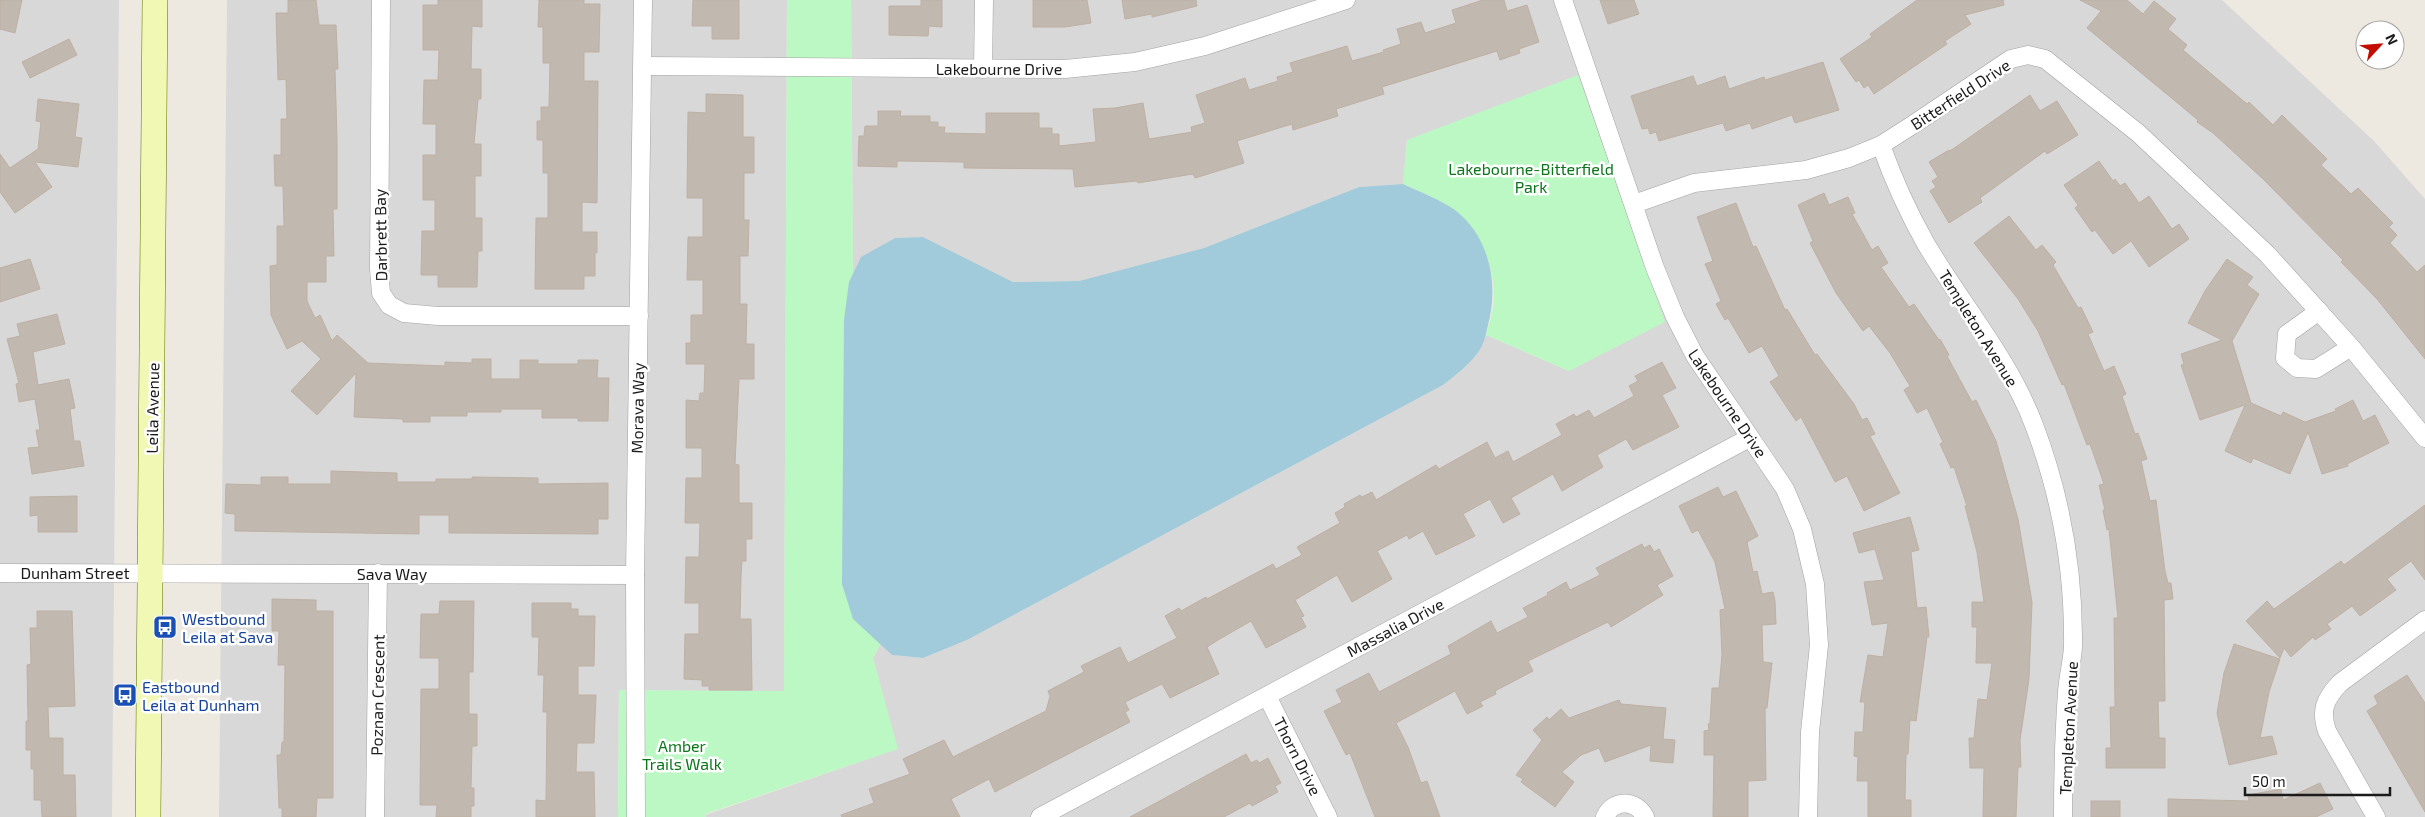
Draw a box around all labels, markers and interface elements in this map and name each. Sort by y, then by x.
north arrow [2355,20,2405,70]
text: N [2382,31,2402,47]
street label: Bitterfield Drive [1907,55,2013,133]
street label: Lakebourne Drive [936,59,1062,78]
park label: Lakebourne-Bitterfield Park [1448,159,1614,196]
street label: Darbrett Bay [370,188,390,282]
street label: Templeton Avenue [1935,266,2023,390]
street label: Lakebourne Drive [1685,345,1771,461]
street label: Leila Avenue [142,362,162,454]
street label: Morava Way [627,362,647,454]
street label: Dunham Street [20,563,130,582]
street label: Sava Way [357,564,428,583]
street label: Massalia Drive [1343,594,1447,660]
place label: Westbound Leila at Sava [182,609,273,646]
bus stop icon: Westbound Leila at Sava [152,614,178,640]
street label: Poznan Crescent [366,634,388,756]
street label: Templeton Avenue [2055,661,2081,795]
place label: Eastbound Leila at Dunham [142,677,259,714]
bus stop icon: Eastbound Leila at Dunham [112,682,138,708]
street label: Thorn Drive [1270,714,1326,798]
park label: Amber Trails Walk [642,736,722,773]
scale bar [2245,764,2390,796]
text: 50 m [2252,772,2286,790]

